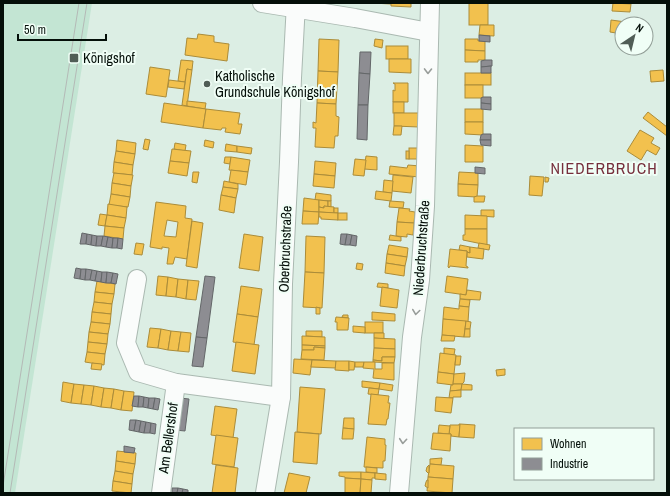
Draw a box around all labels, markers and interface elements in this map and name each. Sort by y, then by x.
scale bar [18,16,106,42]
north arrow [614,16,654,56]
text: N [633,20,646,35]
text: 50 m [24,22,46,38]
place label: Königshof [83,49,136,67]
marker: Königshof [68,52,80,64]
place label: Katholische Grundschule Königshof [215,67,336,101]
one-way arrow [424,68,432,74]
marker: Katholische Grundschule Königshof [202,79,212,89]
district label: NIEDERBRUCH [550,157,658,179]
street label: Niederbruchstraße [409,200,433,296]
street label: Oberbruchstraße [274,205,296,293]
one-way arrow [412,309,421,315]
street label: Am Bellershof [154,401,182,476]
legend [514,428,654,480]
text: Wohnen [550,436,586,452]
one-way arrow [399,438,408,445]
text: Industrie [550,456,588,472]

